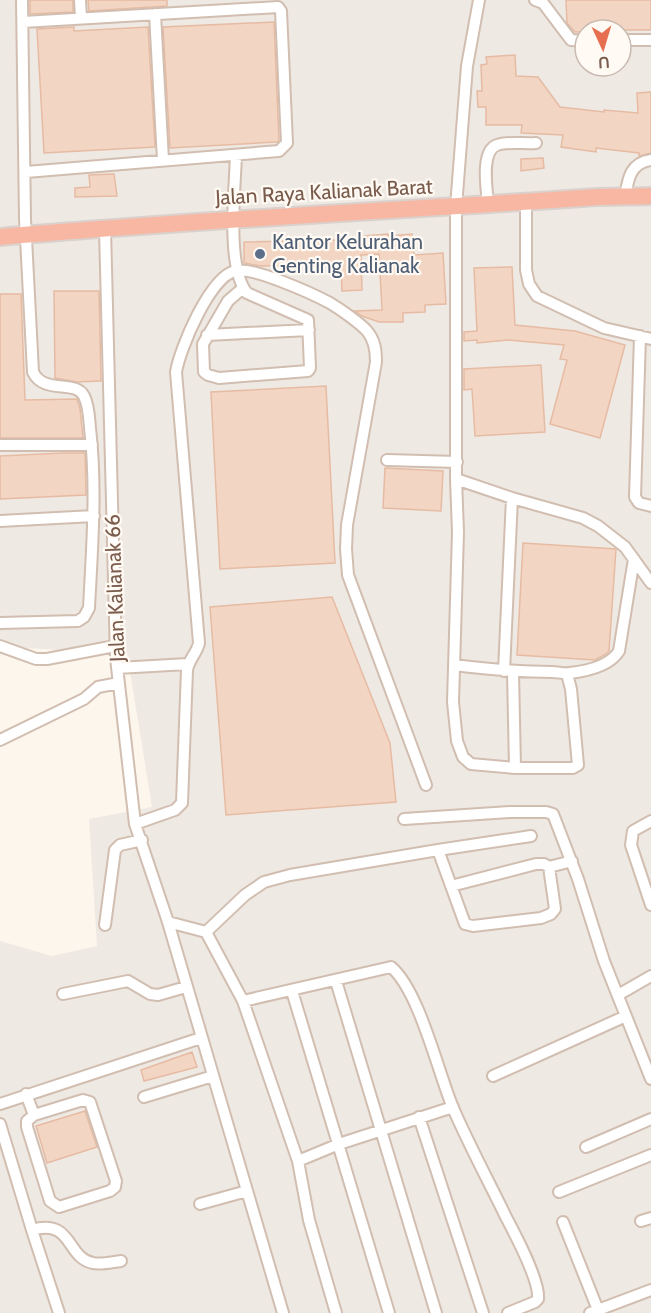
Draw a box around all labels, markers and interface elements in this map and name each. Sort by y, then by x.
north arrow [573,18,633,78]
text: U [598,53,610,72]
street label: Jalan Raya Kalianak Barat [214,173,433,210]
place label: Kantor Kelurahan Genting Kalianak [272,229,423,278]
marker: Kantor Kelurahan Genting Kalianak [253,247,267,261]
street label: Jalan Kalianak 66 [99,514,130,663]

